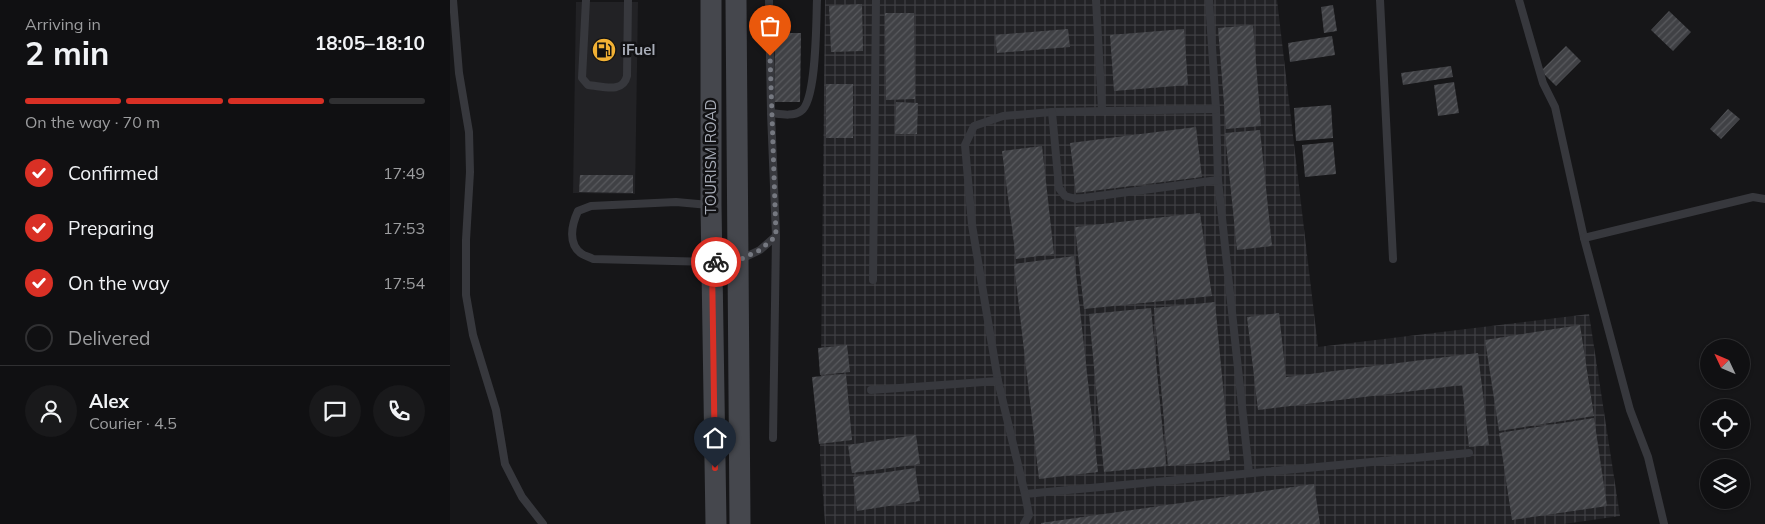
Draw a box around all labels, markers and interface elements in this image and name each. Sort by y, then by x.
pin [749,5,791,56]
icon: bag [756,12,784,40]
text: Arriving in [25,14,101,34]
text: 18:05–18:10 [315,31,425,55]
text: 2 min [25,33,109,73]
fuel station icon: iFuel [591,37,617,63]
place label: iFuel [622,40,655,59]
street label: TOURISM ROAD [701,99,720,215]
text: On the way · 70 m [25,112,160,132]
icon: check [25,159,53,187]
text: Confirmed [68,161,159,185]
text: 17:49 [383,163,425,183]
icon: check [25,214,53,242]
text: Preparing [68,216,154,240]
text: 17:53 [383,218,425,238]
courier [691,237,741,287]
icon: bike [702,248,730,276]
icon: check [25,269,53,297]
text: On the way [68,271,170,295]
text: 17:54 [383,273,425,293]
text: Delivered [68,326,150,350]
north arrow [1700,339,1750,389]
map controls [1700,339,1750,509]
button: person [25,385,77,437]
button: chat [309,385,361,437]
button: phone [373,385,425,437]
text: Alex [89,389,129,413]
button: locate [1700,399,1750,449]
text: Courier · 4.5 [89,413,177,433]
pin [694,417,736,468]
icon: home [701,424,729,452]
button: layers [1700,459,1750,509]

